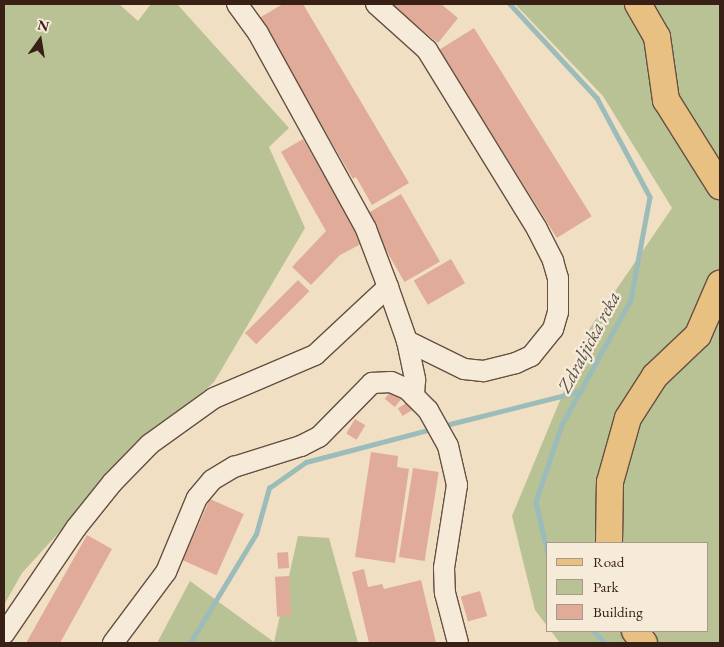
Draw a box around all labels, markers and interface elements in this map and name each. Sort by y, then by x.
north arrow [15,15,65,65]
text: N [36,15,51,35]
water label: Zdraljicka reka [553,287,625,397]
legend [546,542,709,632]
text: Road [593,552,624,571]
text: Park [593,577,619,596]
text: Building [593,602,643,621]

